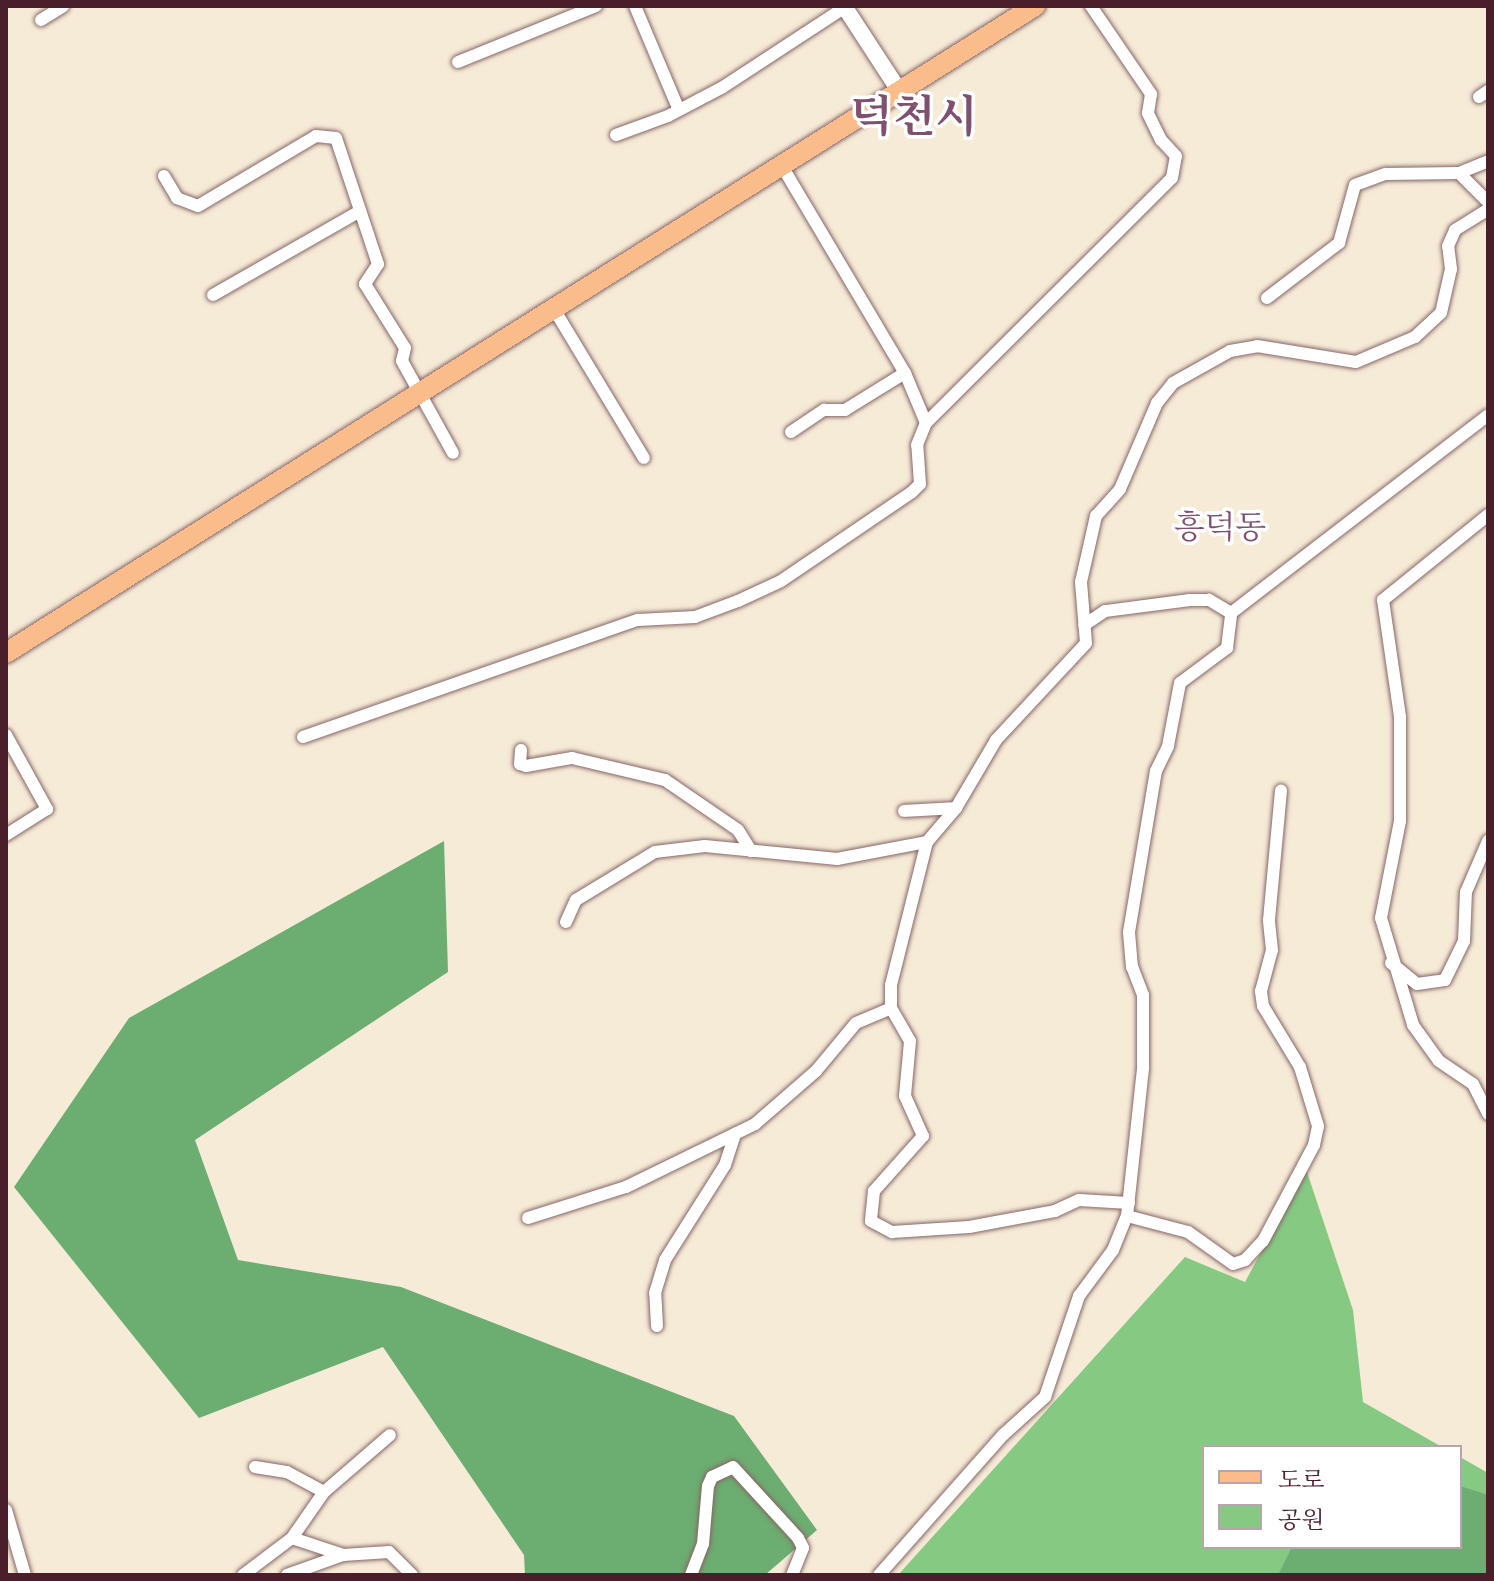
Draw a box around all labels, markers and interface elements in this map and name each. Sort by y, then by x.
district label: 덕천시 [850,90,978,142]
district label: 흥덕동 [1174,509,1266,547]
legend [1202,1445,1462,1549]
text: 도로 [1278,1465,1324,1495]
text: 공원 [1278,1505,1324,1535]

